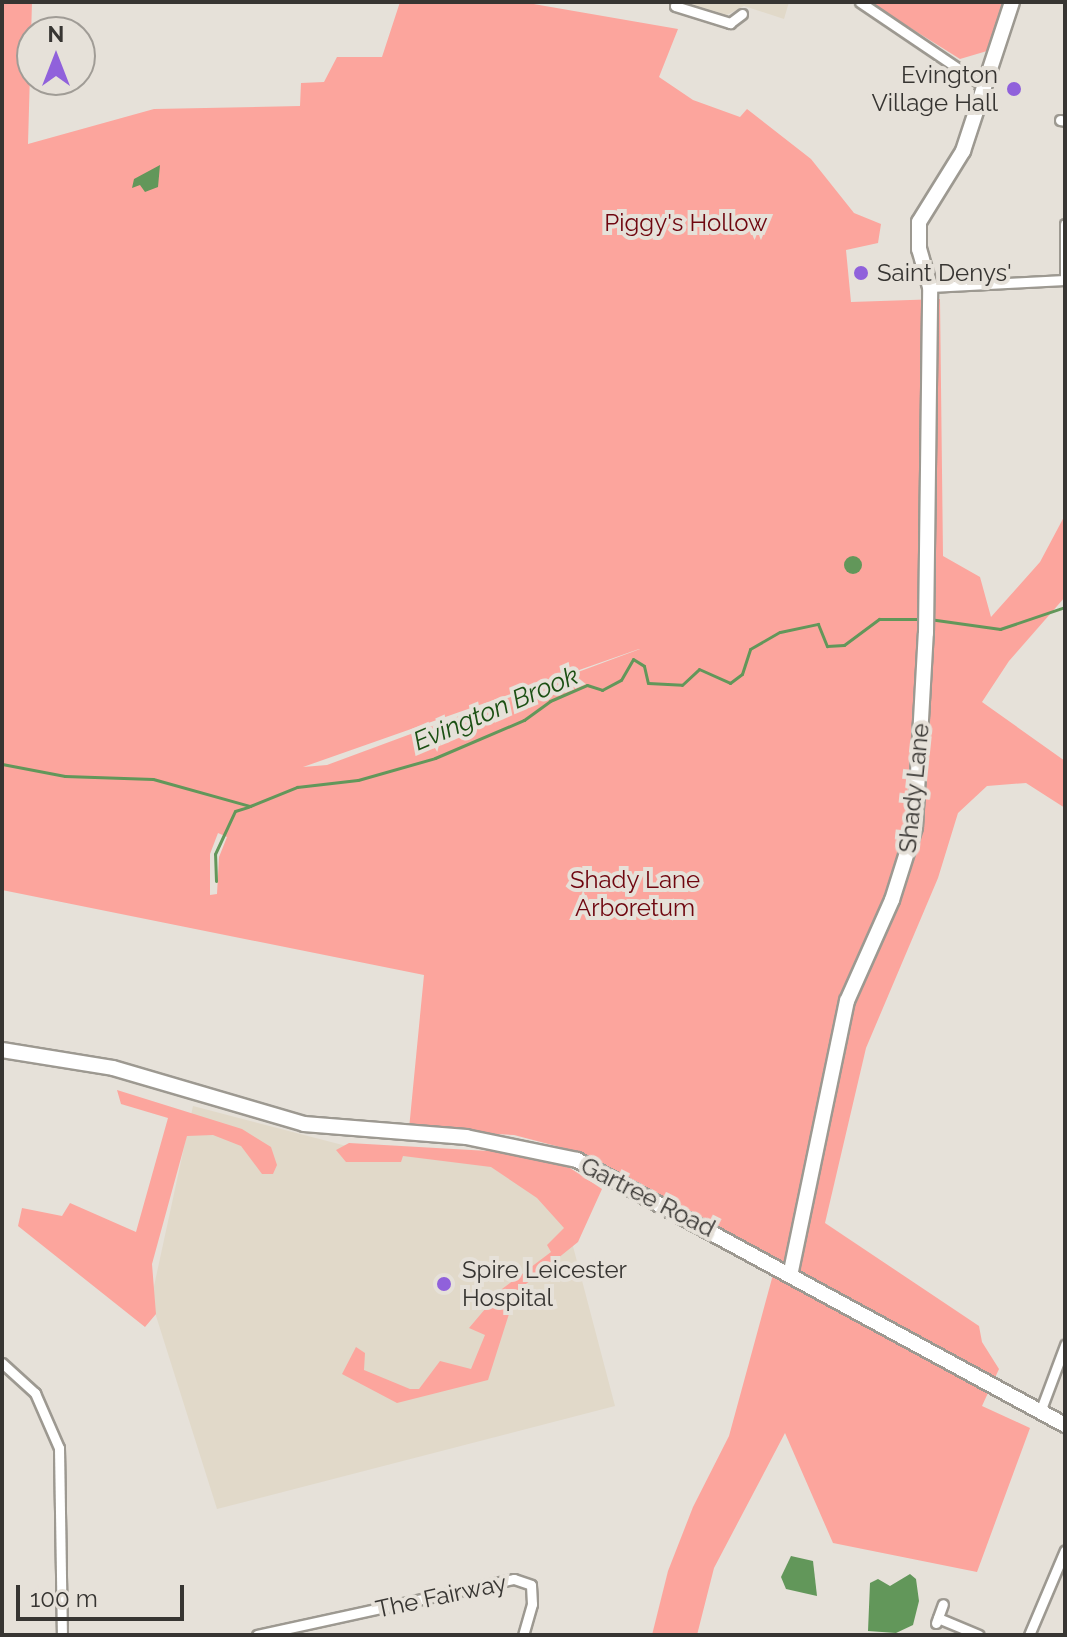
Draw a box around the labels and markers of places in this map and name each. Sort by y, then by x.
place label: Evington Village Hall [872,61,998,117]
marker: Evington Village Hall [1005,80,1023,98]
place label: Saint Denys' [877,259,1012,287]
marker: Saint Denys' [852,264,870,282]
place label: Spire Leicester Hospital [462,1256,627,1312]
marker: Spire Leicester Hospital [433,1273,455,1295]

